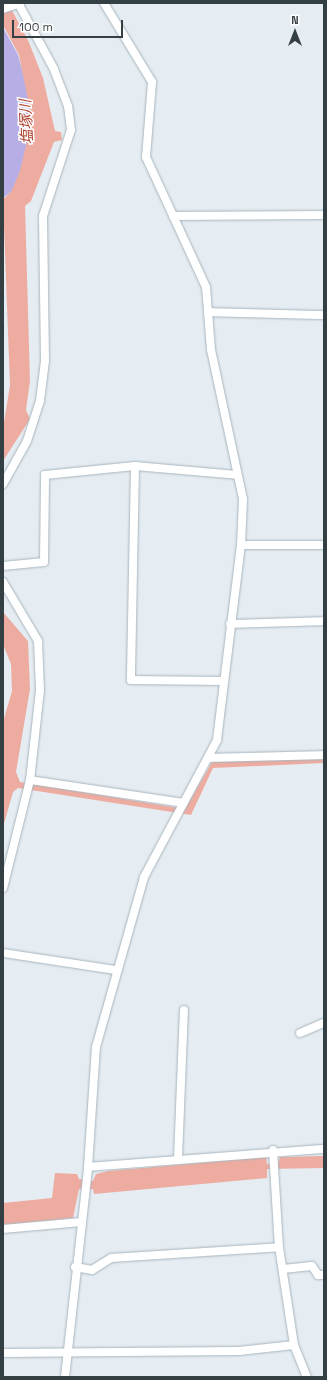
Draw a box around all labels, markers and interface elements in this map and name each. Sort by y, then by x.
scale bar [14,12,125,38]
north arrow [275,12,315,52]
text: N [291,13,299,27]
text: 100 m [19,19,53,35]
water label: 塩塚川 [16,99,36,145]

